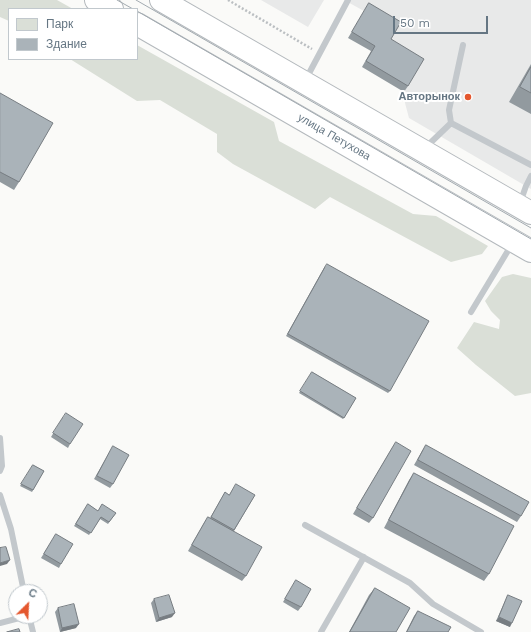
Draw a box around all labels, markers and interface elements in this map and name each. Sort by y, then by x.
legend [8,8,138,60]
scale bar [395,8,490,34]
text: 50 m [400,16,430,30]
text: Парк [46,17,73,31]
text: Здание [46,37,87,51]
place label: Авторынок [398,90,460,104]
marker: Авторынок [463,92,473,102]
street label: улица Петухова [295,111,373,163]
north arrow [8,584,48,624]
text: С [26,586,39,601]

